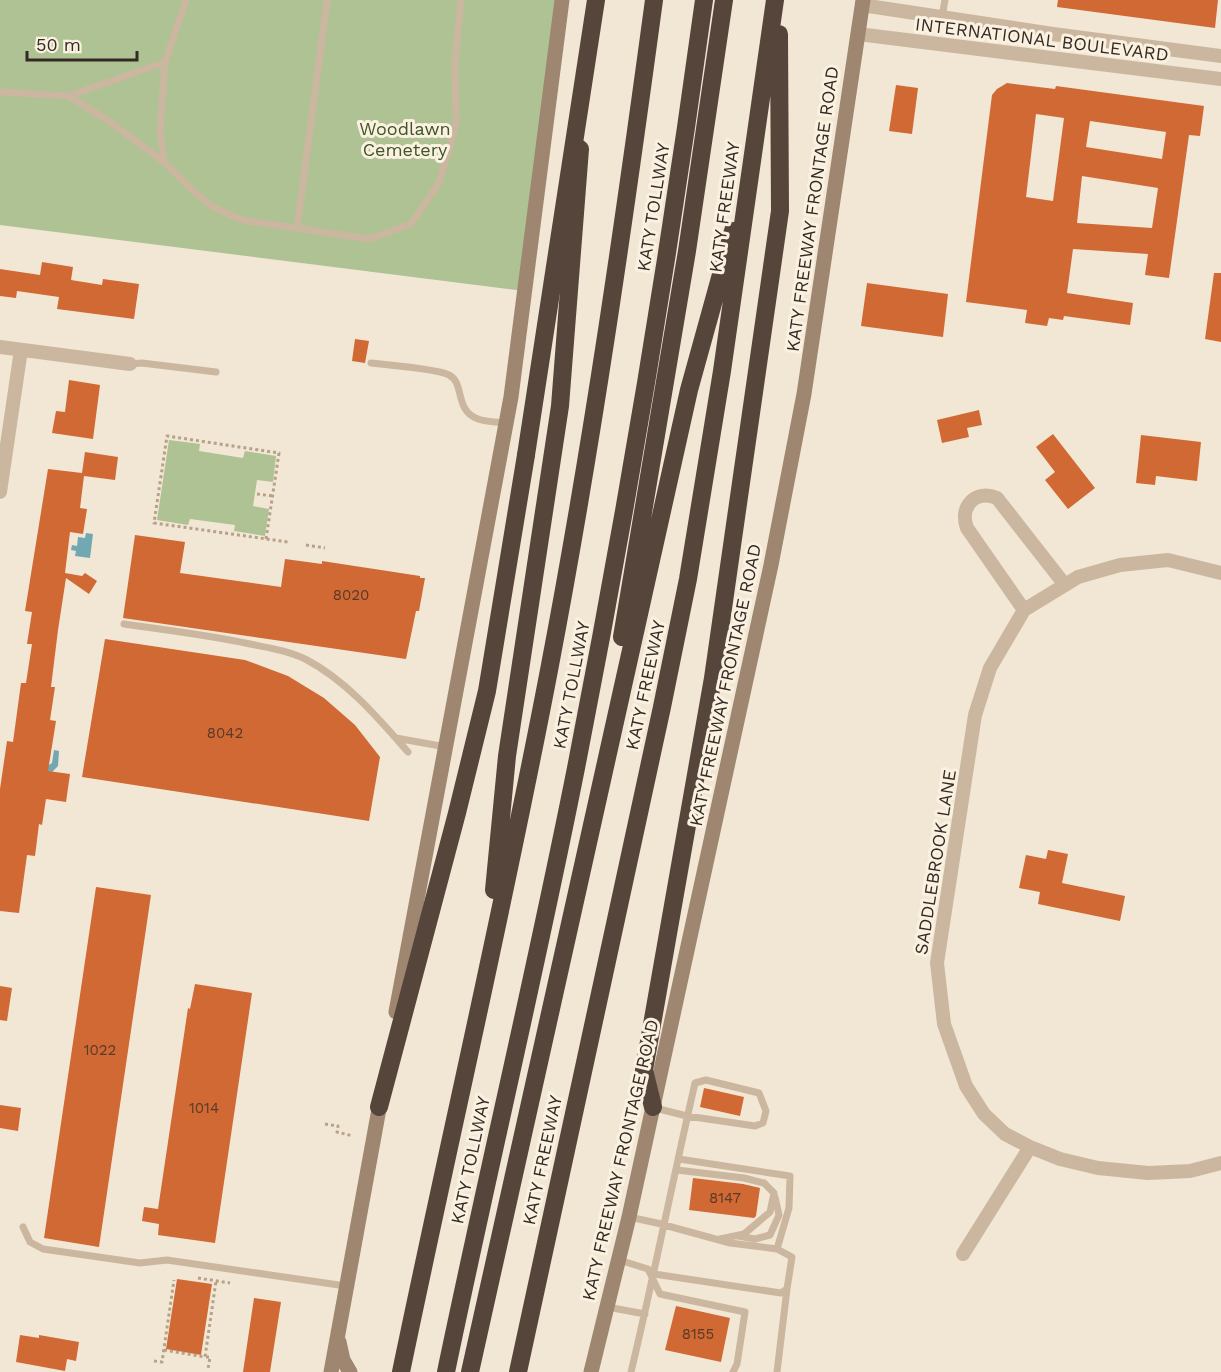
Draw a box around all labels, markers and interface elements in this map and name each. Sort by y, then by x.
street label: INTERNATIONAL BOULEVARD [914,13,1170,65]
scale bar [27,24,136,62]
text: 50 m [36,34,81,55]
street label: KATY FREEWAY FRONTAGE ROAD [782,65,842,353]
park label: Woodlawn Cemetery [359,118,451,160]
street label: KATY FREEWAY [704,139,744,274]
street label: KATY TOLLWAY [632,140,674,273]
street label: KATY FREEWAY FRONTAGE ROAD [685,542,765,828]
house number: 8020 [333,586,369,604]
street label: KATY FREEWAY [621,618,669,752]
street label: KATY TOLLWAY [548,619,594,751]
house number: 8042 [207,724,243,742]
street label: SADDLEBROOK LANE [910,768,960,956]
street label: KATY FREEWAY FRONTAGE ROAD [577,1017,663,1303]
house number: 1022 [84,1041,116,1059]
street label: KATY FREEWAY [518,1093,566,1227]
street label: KATY TOLLWAY [446,1094,494,1226]
house number: 1014 [189,1099,219,1117]
house number: 8147 [709,1189,741,1207]
house number: 8155 [682,1325,714,1343]

